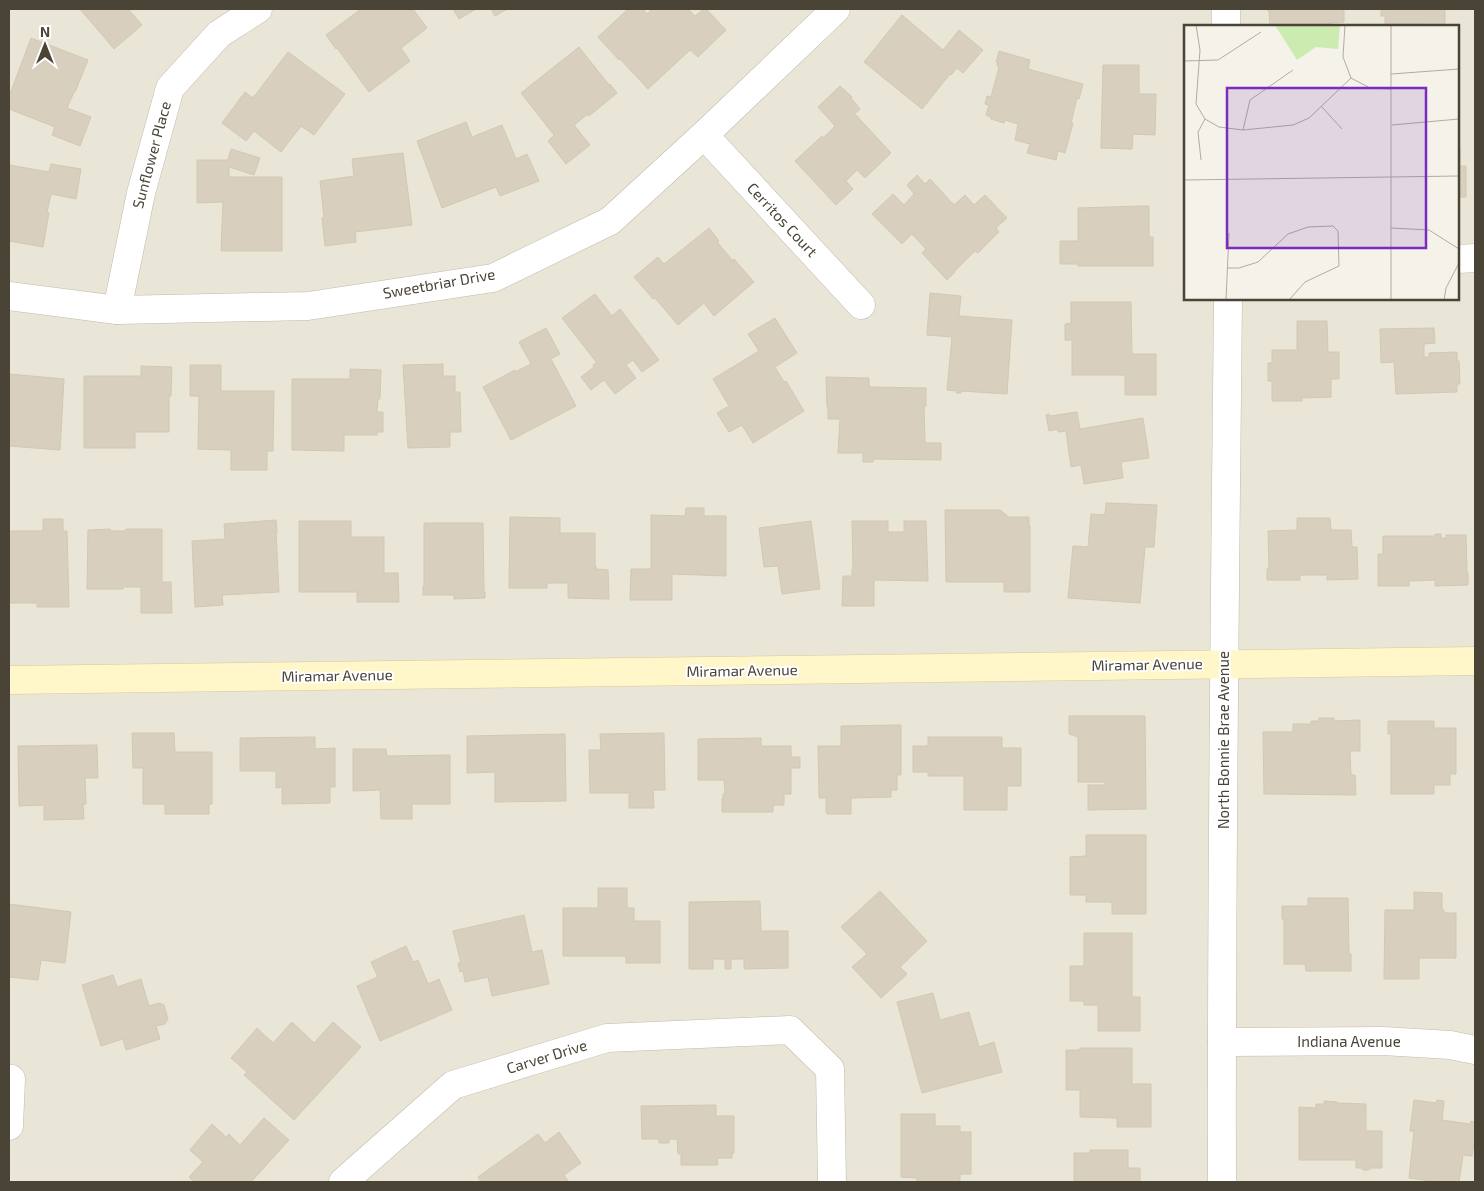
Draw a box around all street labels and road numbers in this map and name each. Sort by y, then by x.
street label: Sunflower Place [128,99,174,210]
street label: Cerritos Court [744,178,822,260]
street label: Sweetbriar Drive [381,264,496,302]
street label: North Bonnie Brae Avenue [1214,651,1232,829]
street label: Miramar Avenue [1091,654,1203,674]
street label: Miramar Avenue [686,660,798,680]
street label: Miramar Avenue [281,665,393,685]
street label: Indiana Avenue [1297,1032,1401,1050]
street label: Carver Drive [504,1035,589,1077]

